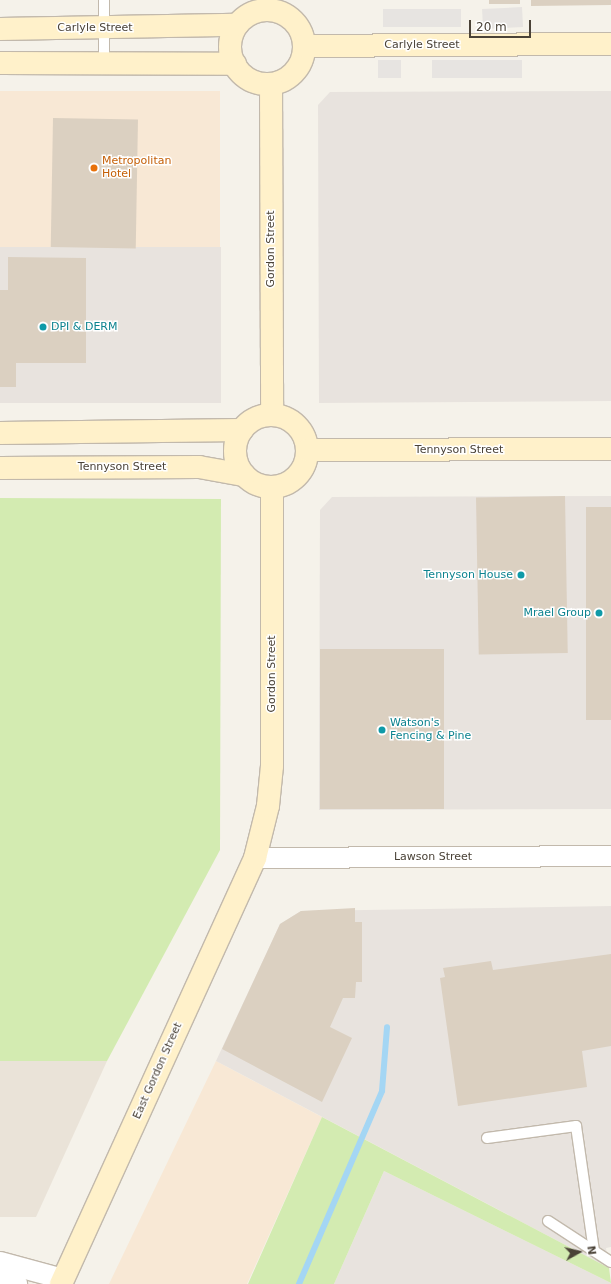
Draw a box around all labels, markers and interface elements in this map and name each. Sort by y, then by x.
scale bar [471,12,533,38]
text: 20 m [476,20,507,34]
street label: Carlyle Street [57,21,133,35]
street label: Carlyle Street [384,38,460,52]
place label: Metropolitan Hotel [102,155,171,181]
marker: Metropolitan Hotel [89,163,99,173]
street label: Gordon Street [264,210,278,288]
place label: DPI & DERM [51,320,117,334]
marker: DPI & DERM [38,322,48,332]
street label: Tennyson Street [415,443,503,457]
street label: Tennyson Street [78,460,166,474]
place label: Tennyson House [424,568,513,582]
marker: Tennyson House [516,570,526,580]
place label: Mrael Group [523,606,591,620]
marker: Mrael Group [594,608,604,618]
street label: Gordon Street [265,635,279,713]
place label: Watson's Fencing & Pine [390,717,471,743]
marker: Watson's Fencing & Pine [377,725,387,735]
street label: Lawson Street [394,850,472,864]
street label: East Gordon Street [131,1021,185,1121]
north arrow [559,1232,599,1272]
text: N [584,1245,598,1256]

